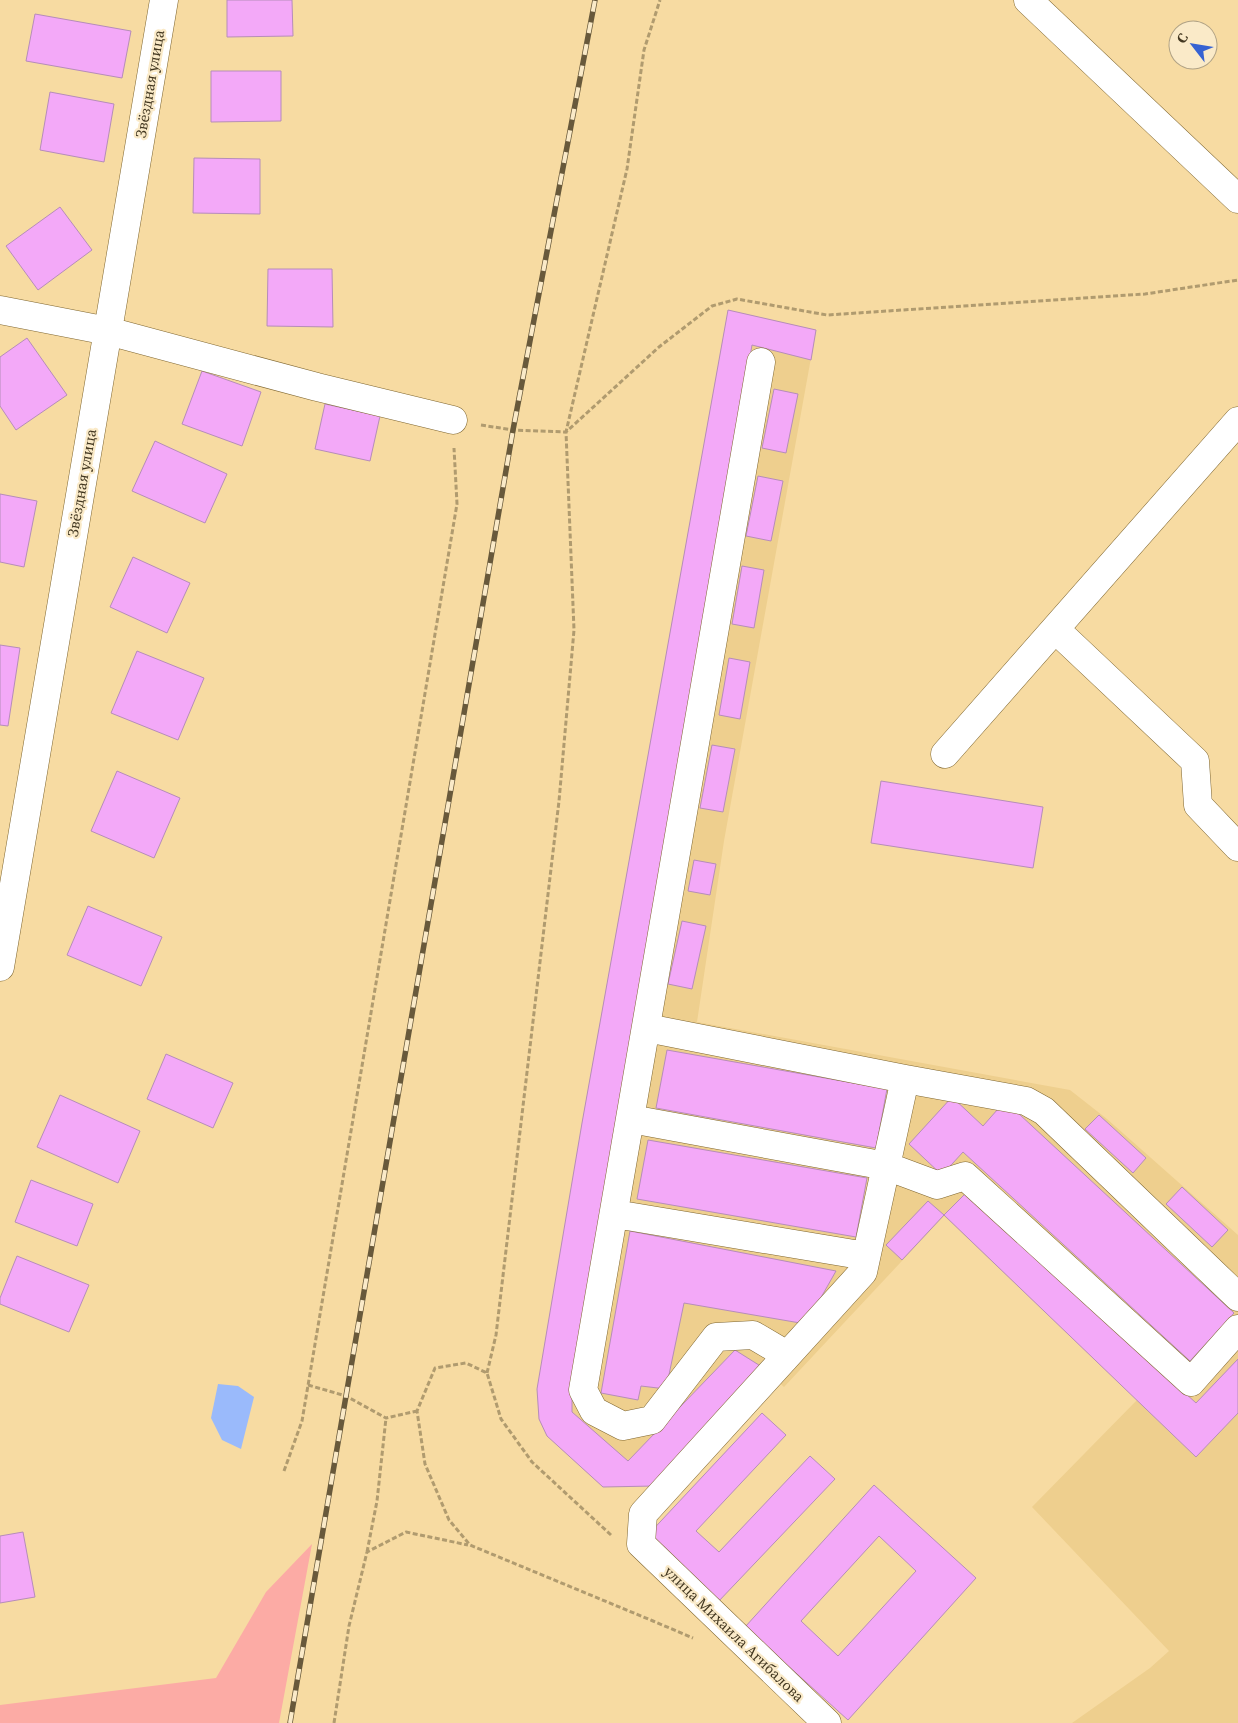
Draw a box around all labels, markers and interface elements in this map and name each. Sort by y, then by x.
north arrow [1168,20,1218,70]
street label: Звёздная улица [130,28,169,140]
text: С [1171,29,1193,47]
street label: Звёздная улица [62,427,101,539]
street label: улица Михаила Агибалова [660,1561,809,1707]

